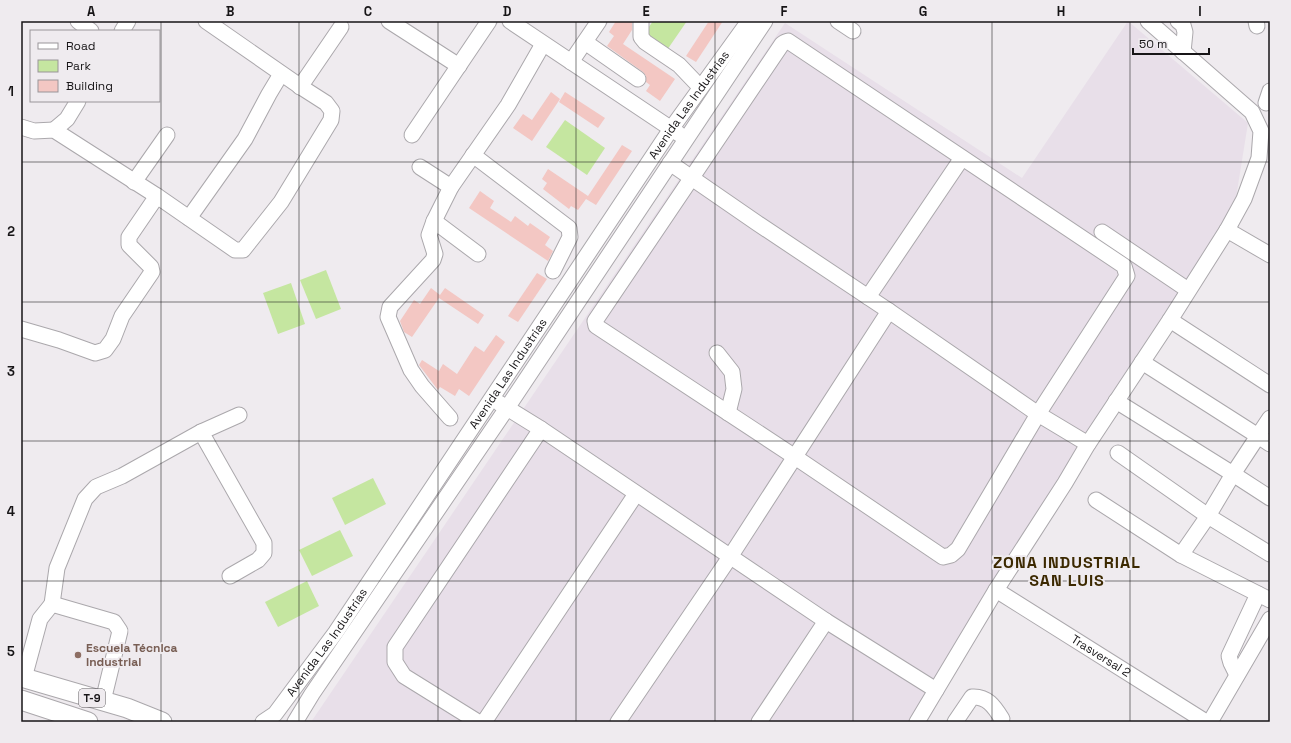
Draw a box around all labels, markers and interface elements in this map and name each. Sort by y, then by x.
text: A [87,3,96,20]
text: B [226,3,235,20]
text: C [364,3,372,20]
text: D [503,3,512,20]
text: E [642,3,650,20]
text: F [781,3,788,20]
text: G [919,3,927,20]
text: H [1057,3,1065,20]
text: I [1198,3,1202,20]
legend [30,30,160,102]
scale bar [1133,30,1209,56]
text: 50 m [1139,36,1167,52]
text: Road [66,38,95,54]
street label: Avenida Las Industrias [645,48,733,162]
text: Park [66,58,91,74]
text: Building [66,78,113,94]
text: 1 [8,83,14,100]
text: 2 [7,223,15,240]
street label: Avenida Las Industrias [466,315,551,432]
text: 3 [7,363,15,380]
text: 4 [7,503,15,520]
district label: ZONA INDUSTRIAL SAN LUIS [993,552,1141,591]
street label: Avenida Las Industrias [283,585,371,700]
street label: Trasversal 2 [1068,631,1134,681]
place label: Escuela Técnica Industrial [86,640,178,670]
text: 5 [7,643,15,660]
marker: Escuela Técnica Industrial [73,650,83,660]
road number: T-9 [79,689,105,707]

